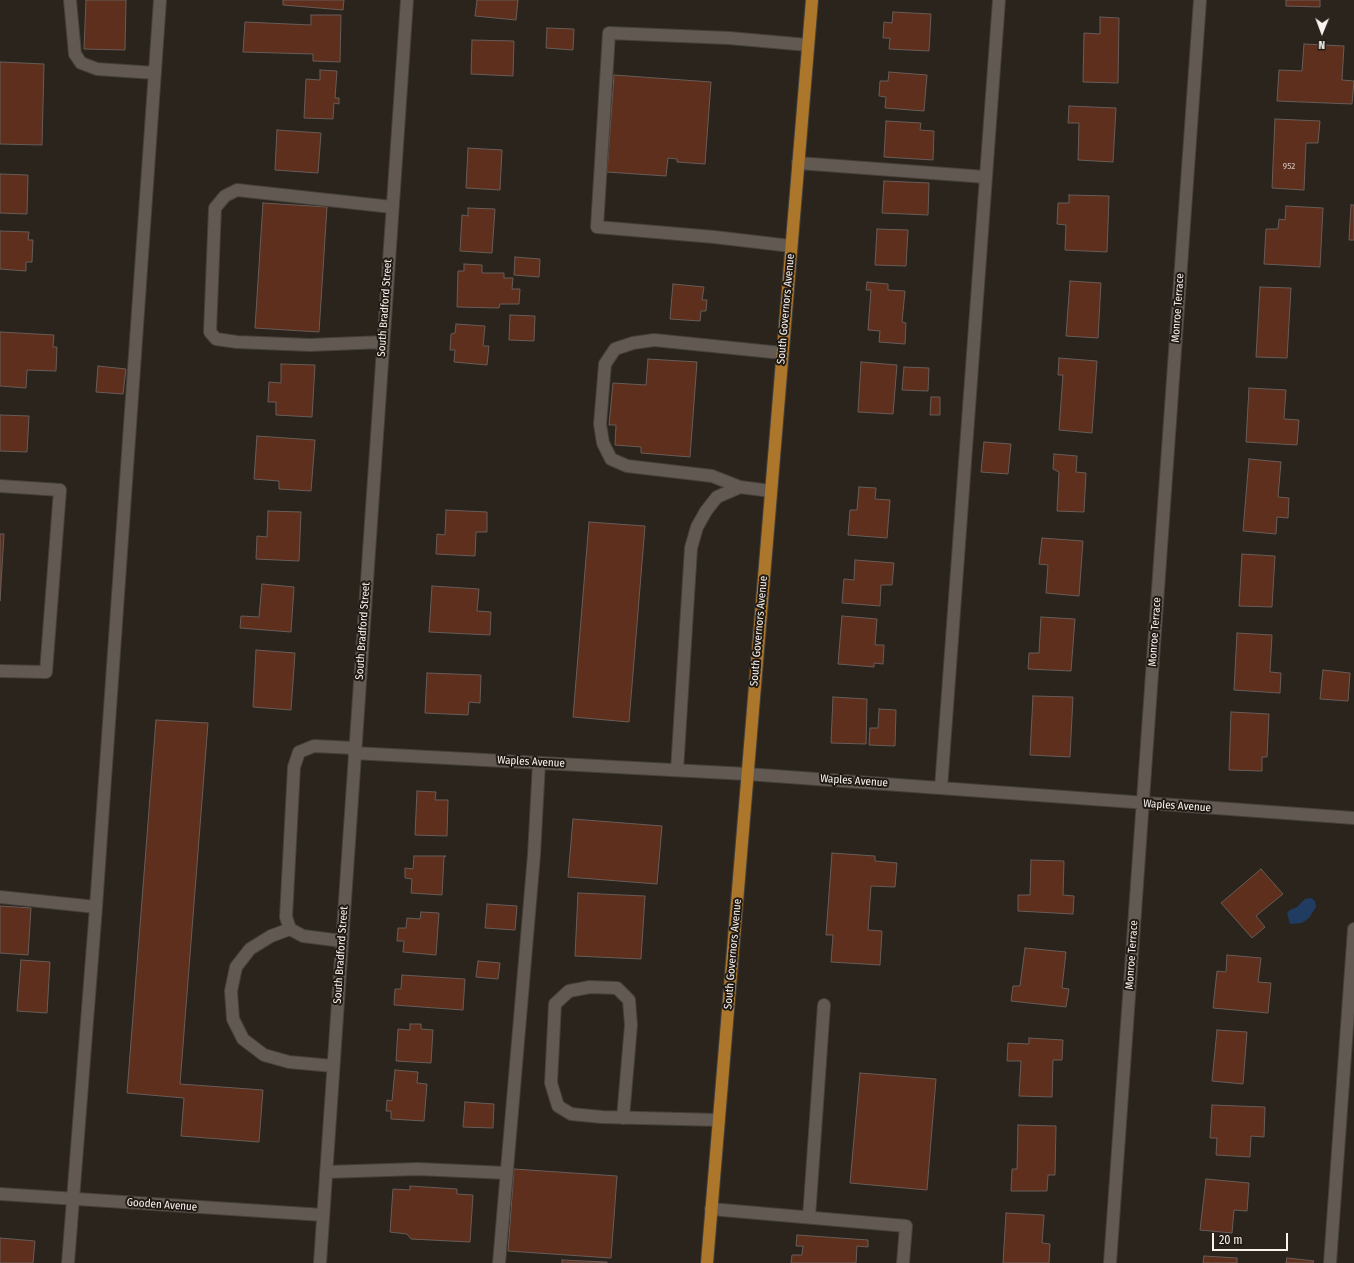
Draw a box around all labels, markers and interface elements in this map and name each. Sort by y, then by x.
north arrow [1302,12,1342,52]
text: N [1318,38,1325,51]
house number: 952 [1283,161,1295,171]
street label: South Governors Avenue [775,253,797,365]
street label: South Bradford Street [375,259,395,357]
street label: Monroe Terrace [1169,273,1187,343]
street label: South Governors Avenue [748,575,770,687]
street label: South Bradford Street [353,582,373,680]
street label: Monroe Terrace [1146,597,1164,667]
street label: Waples Avenue [497,754,565,770]
street label: Waples Avenue [820,772,888,790]
street label: Waples Avenue [1143,797,1211,815]
street label: South Governors Avenue [722,898,744,1010]
street label: South Bradford Street [331,906,351,1004]
street label: Monroe Terrace [1123,920,1141,990]
street label: Gooden Avenue [126,1196,198,1214]
scale bar [1214,1225,1290,1251]
text: 20 m [1219,1233,1243,1247]

